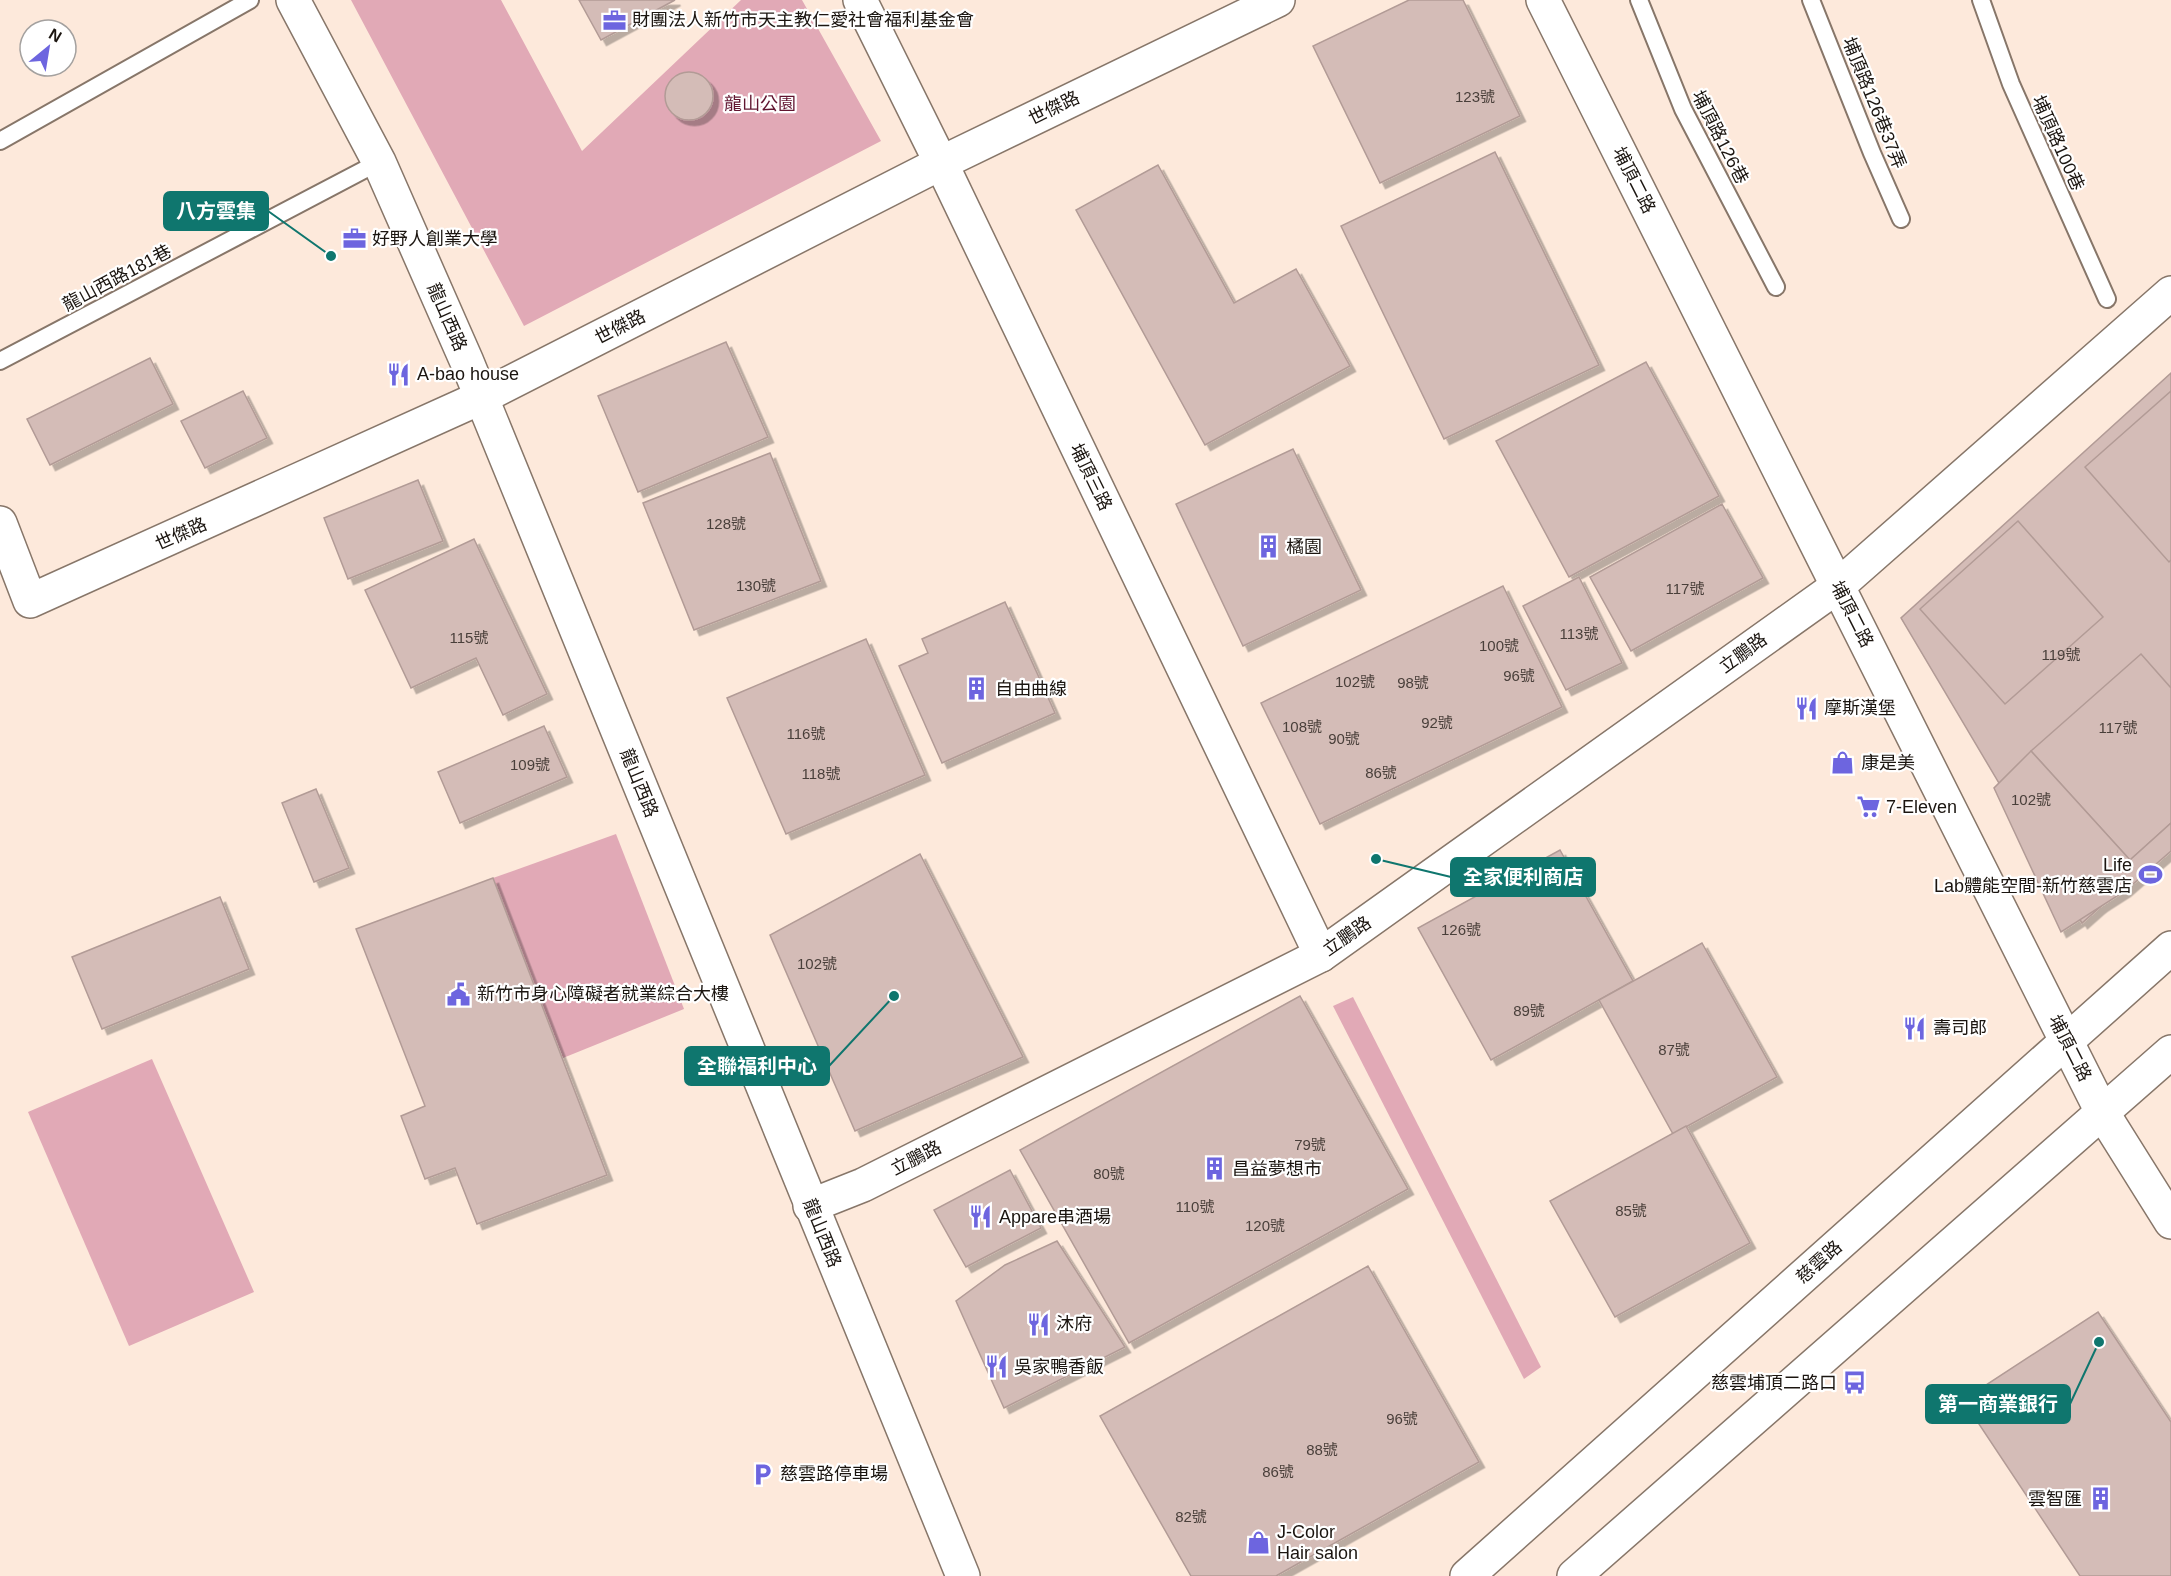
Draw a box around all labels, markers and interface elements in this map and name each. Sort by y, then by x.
office icon: 財團法人新竹市天主教仁愛社會福利基金會 [601,7,627,33]
place label: 財團法人新竹市天主教仁愛社會福利基金會 [632,10,974,30]
north arrow [18,18,78,78]
text: N [46,25,65,46]
street label: 埔頂路126巷37弄 [1838,34,1910,172]
street label: 世傑路 [1025,87,1083,129]
street label: 埔頂路126巷 [1688,87,1752,187]
house number: 123號 [1455,88,1495,105]
street label: 埔頂路100巷 [2028,92,2088,194]
park label: 龍山公園 [724,94,796,114]
street label: 埔頂二路 [1609,143,1659,217]
callout: 八方雲集 [164,192,268,230]
text: 八方雲集 [176,200,256,222]
office icon: 好野人創業大學 [341,226,367,252]
place label: 好野人創業大學 [372,229,498,249]
street label: 龍山西路181巷 [59,241,175,315]
street label: 龍山西路 [423,280,471,354]
street label: 世傑路 [591,306,649,348]
restaurant icon: A-bao house [386,361,412,387]
place label: A-bao house [417,364,519,384]
street label: 埔頂三路 [1066,440,1116,514]
street label: 世傑路 [152,514,210,554]
house number: 128號 [706,515,746,532]
building icon: 橘園 [1255,534,1281,560]
place label: 橘園 [1286,537,1322,557]
house number: 130號 [736,577,776,594]
street label: 埔頂二路 [1827,577,1877,651]
house number: 117號 [1666,580,1704,597]
house number: 113號 [1560,625,1598,642]
house number: 115號 [450,629,488,646]
street label: 立鵬路 [1715,629,1771,677]
house number: 100號 [1479,637,1519,654]
house number: 119號 [2042,646,2080,663]
house number: 96號 [1503,667,1535,684]
house number: 102號 [1335,673,1375,690]
house number: 98號 [1397,674,1429,691]
building icon: 自由曲線 [964,676,990,702]
place label: 自由曲線 [995,679,1067,699]
restaurant icon: 摩斯漢堡 [1793,695,1819,721]
place label: 摩斯漢堡 [1824,698,1896,718]
house number: 92號 [1421,714,1453,731]
house number: 108號 [1282,718,1322,735]
house number: 117號 [2099,719,2137,736]
house number: 116號 [787,725,825,742]
house number: 90號 [1328,730,1360,747]
street label: 龍山西路 [616,746,662,820]
shop icon: 康是美 [1830,750,1856,776]
place label: 康是美 [1861,753,1915,773]
house number: 109號 [510,756,550,773]
house number: 86號 [1365,764,1397,781]
house number: 118號 [802,765,840,782]
house number: 102號 [2011,791,2051,808]
supermarket icon: 7-Eleven [1855,794,1881,820]
place label: 7-Eleven [1886,797,1957,817]
place label: Life Lab體能空間-新竹慈雲店 [1934,855,2132,896]
callout: 全家便利商店 [1451,858,1595,896]
sports icon: Life Lab體能空間-新竹慈雲店 [2137,862,2163,888]
text: 全家便利商店 [1463,866,1583,888]
street label: 立鵬路 [1319,912,1375,960]
house number: 126號 [1441,921,1481,938]
house number: 102號 [797,955,837,972]
public building icon: 新竹市身心障礙者就業綜合大樓 [446,981,472,1007]
place label: 新竹市身心障礙者就業綜合大樓 [477,984,729,1004]
house number: 89號 [1513,1002,1545,1019]
street label: 埔頂二路 [2045,1011,2095,1085]
restaurant icon: 壽司郎 [1902,1015,1928,1041]
place label: 壽司郎 [1933,1018,1987,1038]
house number: 87號 [1658,1041,1690,1058]
callout: 全聯福利中心 [685,1047,829,1085]
text: 全聯福利中心 [697,1055,817,1077]
house number: 79號 [1294,1136,1326,1153]
street label: 立鵬路 [887,1137,945,1179]
building icon: 昌益夢想市 [1201,1156,1227,1182]
place label: 昌益夢想市 [1232,1159,1322,1179]
house number: 80號 [1093,1165,1125,1182]
street label: 龍山西路 [799,1196,845,1270]
house number: 110號 [1176,1198,1214,1215]
house number: 85號 [1615,1202,1647,1219]
restaurant icon: Appare串酒場 [968,1204,994,1230]
place label: Appare串酒場 [999,1207,1111,1227]
house number: 120號 [1245,1217,1285,1234]
street label: 慈雲路 [1792,1237,1846,1287]
restaurant icon: 沐府 [1025,1311,1051,1337]
place label: 沐府 [1056,1314,1092,1334]
restaurant icon: 吳家鴨香飯 [983,1354,1009,1380]
place label: 吳家鴨香飯 [1014,1357,1104,1377]
bus stop icon: 慈雲埔頂二路口 [1842,1370,1868,1396]
place label: 慈雲埔頂二路口 [1711,1373,1837,1393]
callout: 第一商業銀行 [1926,1385,2070,1423]
text: 第一商業銀行 [1938,1393,2058,1415]
house number: 96號 [1386,1410,1418,1427]
house number: 88號 [1306,1441,1338,1458]
parking icon: 慈雲路停車場 [749,1461,775,1487]
house number: 86號 [1262,1463,1294,1480]
place label: 慈雲路停車場 [780,1464,888,1484]
building icon: 雲智匯 [2087,1486,2113,1512]
place label: 雲智匯 [2028,1489,2082,1509]
house number: 82號 [1175,1508,1207,1525]
place label: J-Color Hair salon [1277,1522,1358,1563]
shop icon: J-Color Hair salon [1246,1529,1272,1555]

